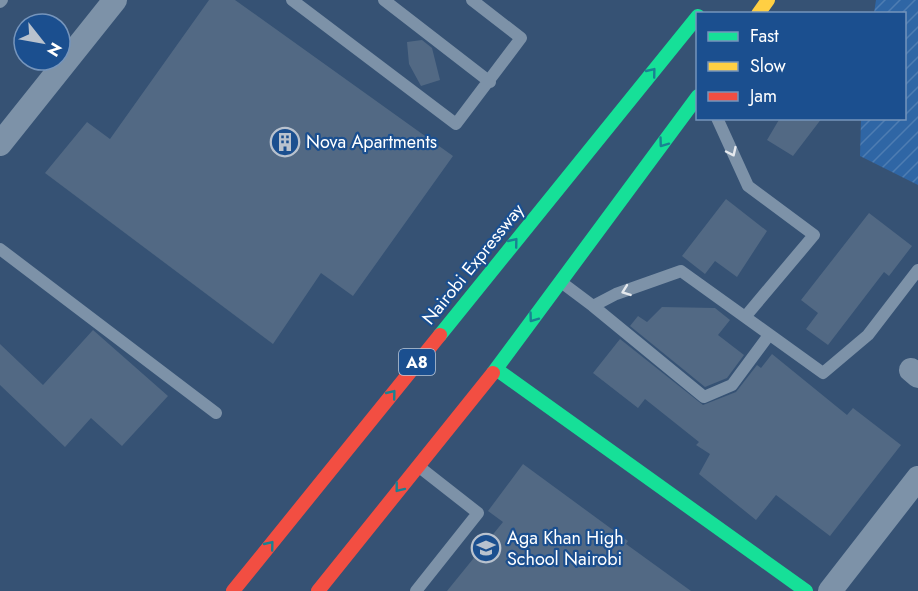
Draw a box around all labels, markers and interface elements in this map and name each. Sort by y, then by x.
north arrow [12,12,72,72]
legend [696,12,906,120]
text: Fast [750,23,779,49]
text: N [41,38,68,61]
text: Slow [750,53,787,79]
one-way arrow [644,68,655,79]
text: Jam [748,83,777,109]
building icon: Nova Apartments [269,126,301,158]
place label: Nova Apartments [306,129,437,155]
one-way arrow [659,136,670,147]
one-way arrow [725,146,737,157]
street label: Nairobi Expressway [416,198,530,330]
one-way arrow [507,238,518,249]
one-way arrow [621,283,632,296]
one-way arrow [529,312,540,323]
road number: A8 [399,349,435,375]
one-way arrow [385,389,396,400]
one-way arrow [395,481,406,492]
place label: Aga Khan High School Nairobi [507,525,624,572]
school or university icon: Aga Khan High School Nairobi [470,532,502,564]
one-way arrow [262,541,273,552]

